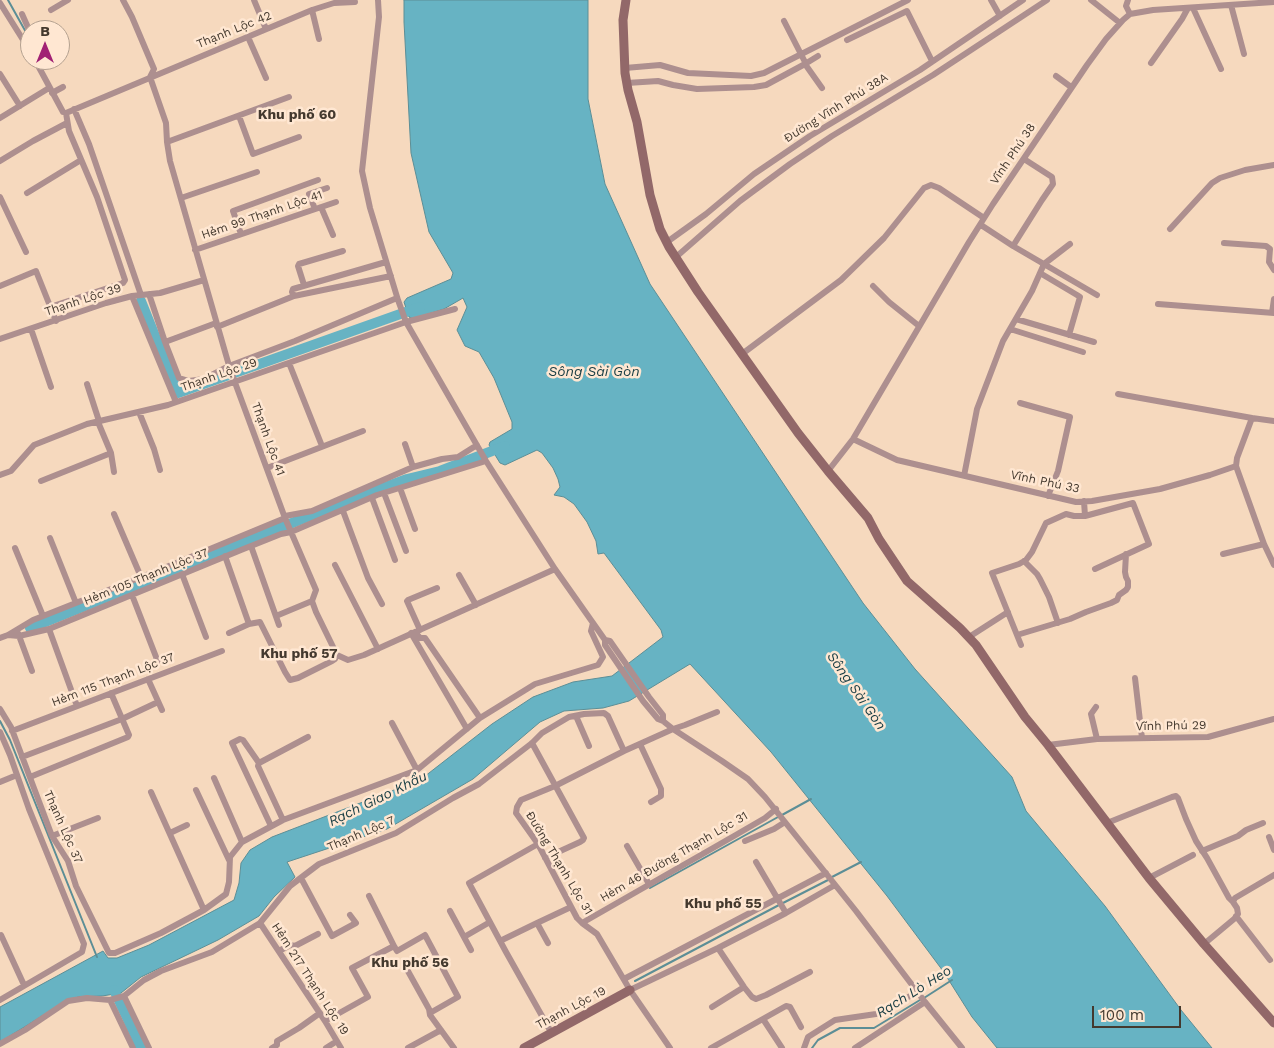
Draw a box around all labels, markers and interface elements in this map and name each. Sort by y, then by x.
street label: Thạnh Lộc 42 [194,8,274,52]
north arrow [20,20,70,70]
text: B [40,23,50,39]
street label: Đường Vĩnh Phú 38A [781,70,891,146]
district label: Khu phố 60 [258,107,336,123]
street label: Vĩnh Phú 38 [987,121,1039,187]
street label: Hẻm 99 Thạnh Lộc 41 [200,188,324,242]
street label: Thạnh Lộc 39 [43,281,123,319]
street label: Thạnh Lộc 29 [179,355,259,395]
water label: Sông Sài Gòn [548,364,640,380]
street label: Thạnh Lộc 41 [248,400,288,478]
street label: Vĩnh Phú 33 [1009,468,1081,496]
street label: Hẻm 105 Thạnh Lộc 37 [82,545,210,609]
district label: Khu phố 57 [260,646,338,662]
water label: Sông Sài Gòn [823,649,889,733]
street label: Hẻm 115 Thạnh Lộc 37 [50,650,176,710]
street label: Vĩnh Phú 29 [1136,718,1206,734]
water label: Rạch Giao Khẩu [326,768,430,830]
street label: Thạnh Lộc 37 [40,788,86,866]
street label: Đường Thạnh Lộc 31 [522,809,596,917]
street label: Hẻm 46 Đường Thạnh Lộc 31 [598,809,750,905]
street label: Thạnh Lộc 7 [325,813,397,855]
district label: Khu phố 55 [684,896,762,912]
street label: Hẻm 217 Thạnh Lộc 19 [268,920,352,1038]
district label: Khu phố 56 [371,955,449,971]
water label: Rạch Lò Heo [873,962,955,1022]
street label: Thạnh Lộc 19 [534,984,608,1032]
scale bar [1094,996,1183,1028]
text: 100 m [1100,1006,1144,1024]

